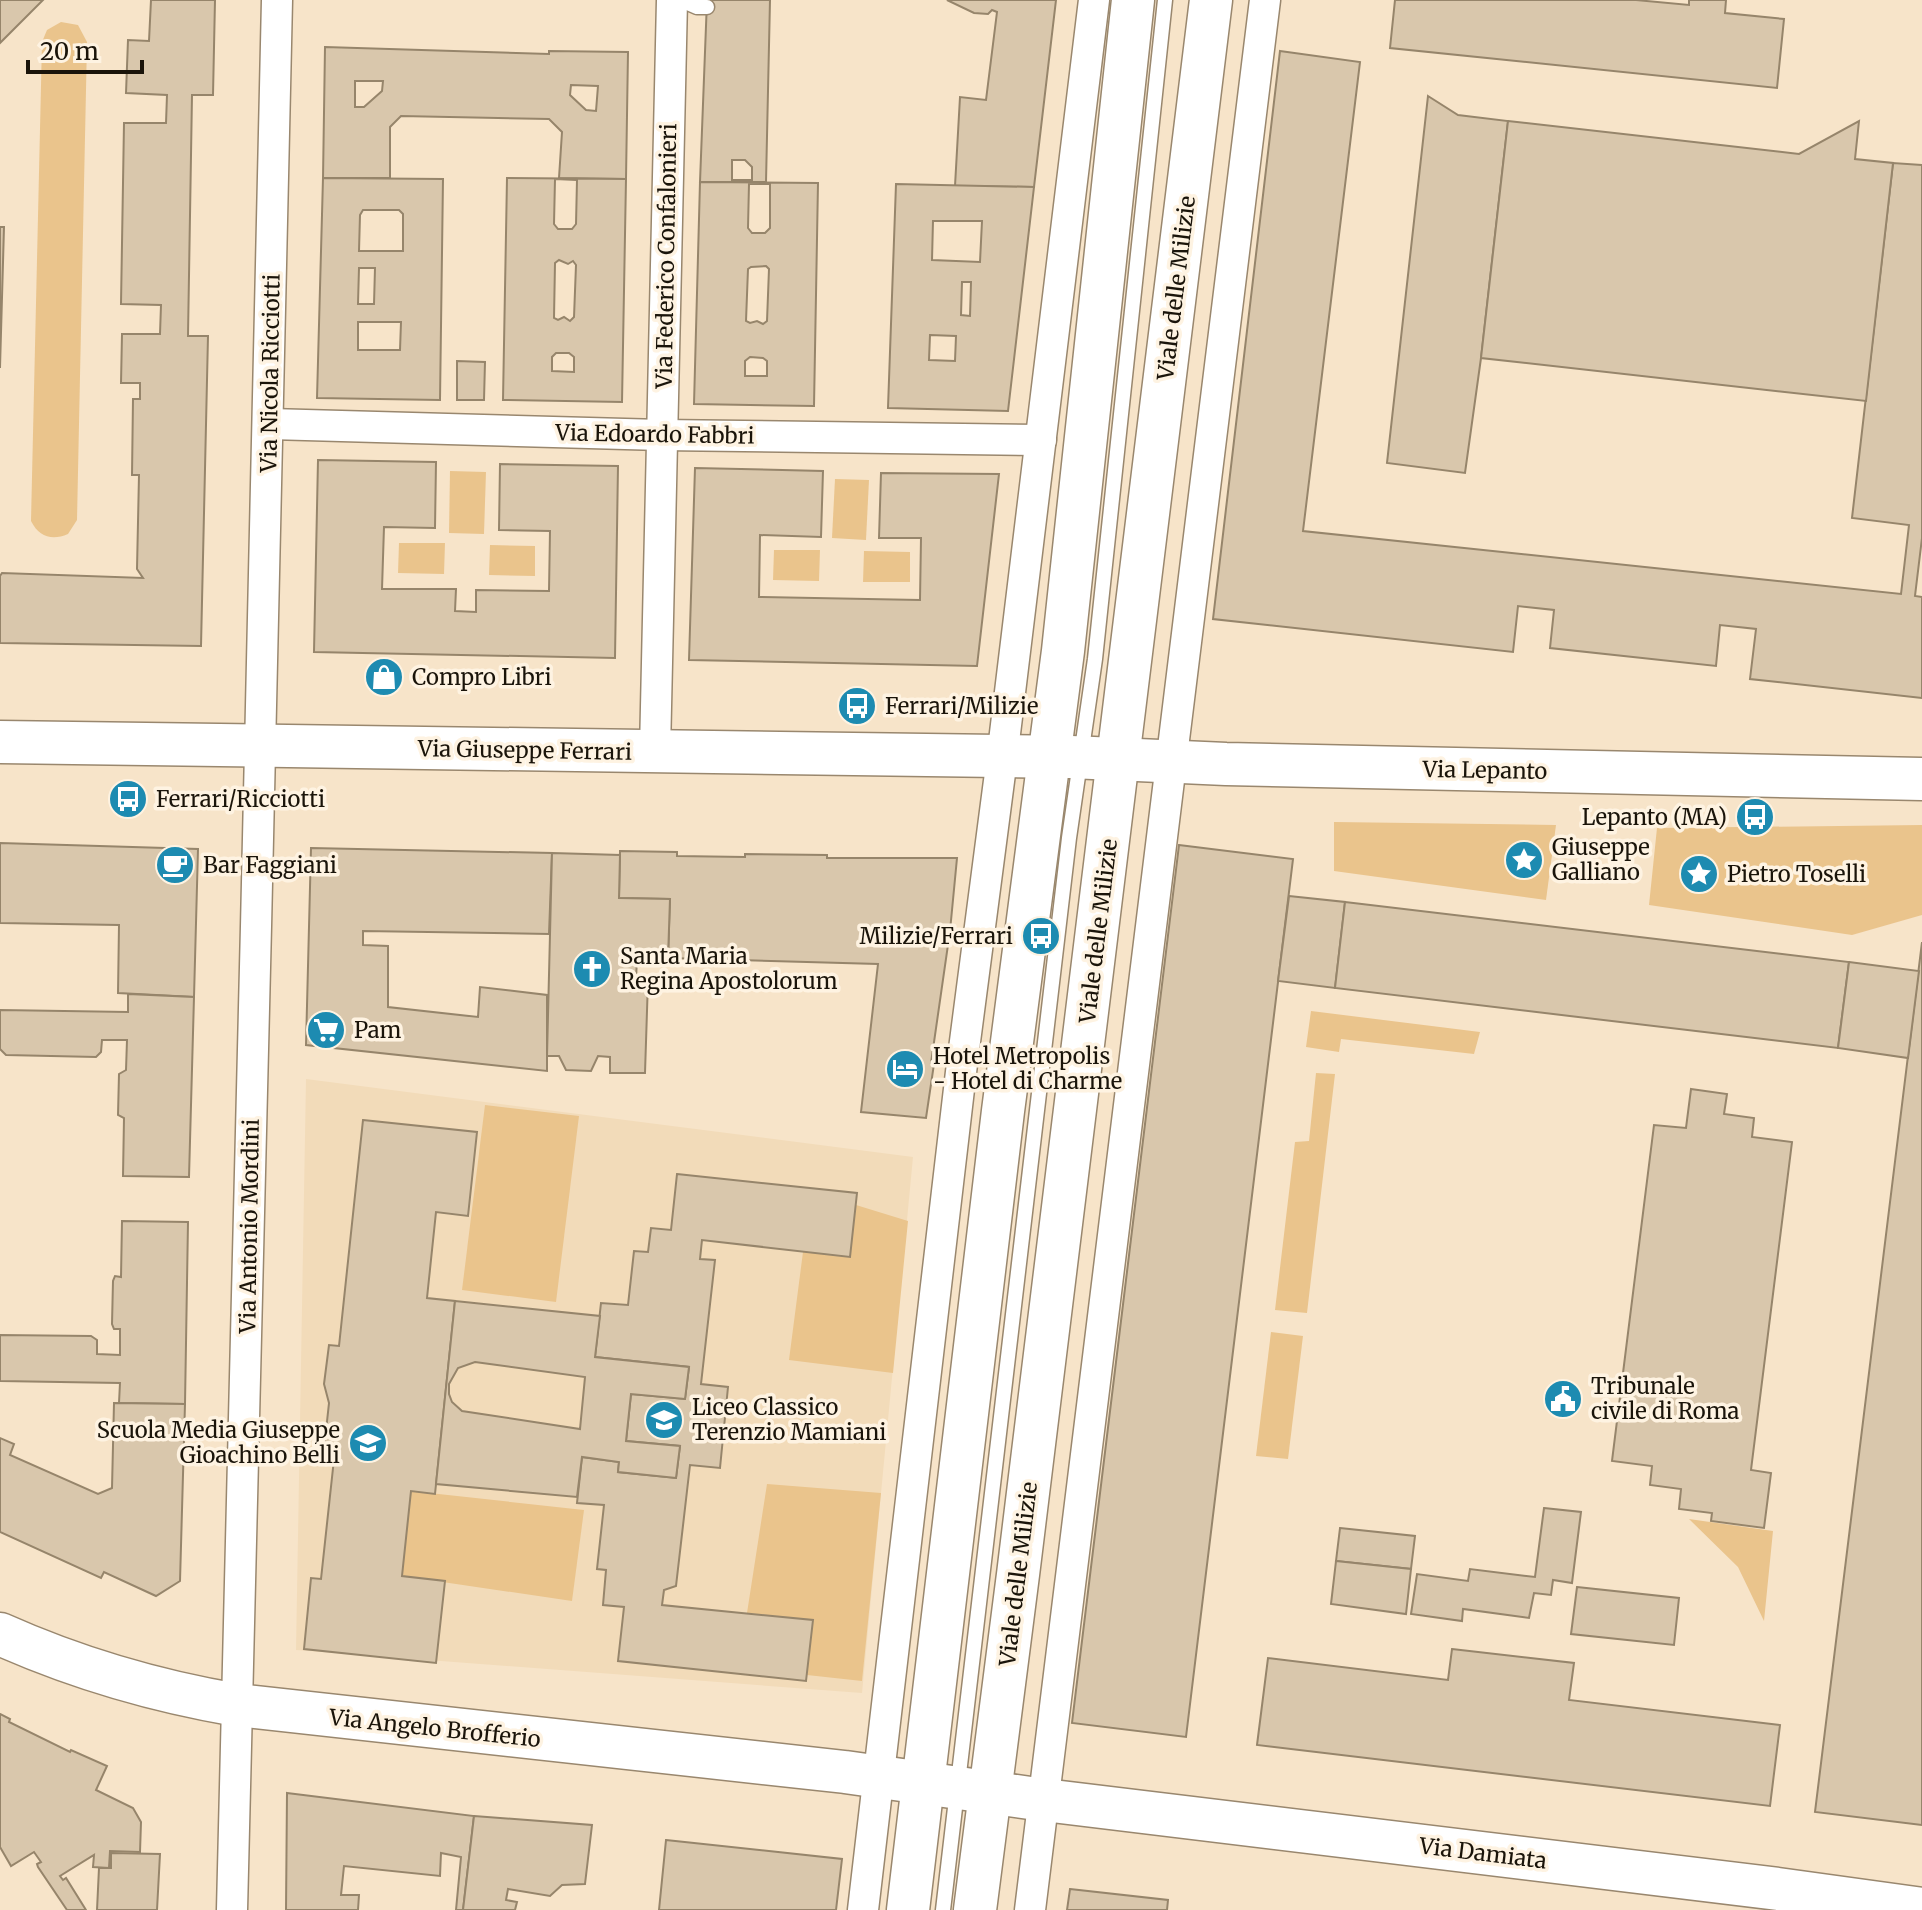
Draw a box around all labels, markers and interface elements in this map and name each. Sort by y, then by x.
scale bar [28,24,142,74]
text: 20 m [40,36,99,67]
street label: Via Federico Confalonieri [650,123,682,390]
street label: Viale delle Milizie [1151,194,1201,383]
street label: Via Nicola Ricciotti [254,273,286,474]
street label: Via Edoardo Fabbri [554,418,755,450]
shop icon: Compro Libri [363,656,405,698]
place label: Compro Libri [412,663,552,691]
bus stop icon: Ferrari/Milizie [836,685,878,727]
place label: Ferrari/Milizie [885,692,1038,720]
street label: Via Giuseppe Ferrari [417,734,632,766]
street label: Via Lepanto [1421,755,1548,785]
bus stop icon: Ferrari/Ricciotti [107,778,149,820]
place label: Ferrari/Ricciotti [156,785,325,813]
bus stop icon: Lepanto (MA) [1734,796,1776,838]
place label: Lepanto (MA) [1582,803,1727,831]
place label: Giuseppe Galliano [1552,833,1650,886]
street label: Viale delle Milizie [1073,837,1123,1026]
place icon: Giuseppe Galliano [1503,839,1545,881]
cafe icon: Bar Faggiani [154,844,196,886]
place label: Bar Faggiani [203,851,337,879]
place icon: Pietro Toselli [1678,853,1720,895]
place label: Pietro Toselli [1727,860,1866,888]
bus stop icon: Milizie/Ferrari [1020,915,1062,957]
place label: Milizie/Ferrari [860,922,1013,950]
place label: Santa Maria Regina Apostolorum [620,942,838,995]
church icon: Santa Maria Regina Apostolorum [571,948,613,990]
supermarket icon: Pam [305,1009,347,1051]
place label: Pam [354,1016,402,1044]
place label: Hotel Metropolis - Hotel di Charme [933,1042,1122,1095]
hotel icon: Hotel Metropolis - Hotel di Charme [884,1048,926,1090]
street label: Via Antonio Mordini [233,1118,265,1335]
place label: Tribunale civile di Roma [1591,1372,1740,1425]
public building icon: Tribunale civile di Roma [1542,1378,1584,1420]
place label: Liceo Classico Terenzio Mamiani [692,1393,886,1446]
school or university icon: Liceo Classico Terenzio Mamiani [643,1399,685,1441]
place label: Scuola Media Giuseppe Gioachino Belli [97,1416,340,1469]
school or university icon: Scuola Media Giuseppe Gioachino Belli [347,1422,389,1464]
street label: Viale delle Milizie [993,1480,1043,1669]
street label: Via Angelo Brofferio [327,1703,542,1753]
street label: Via Damiata [1417,1831,1548,1875]

